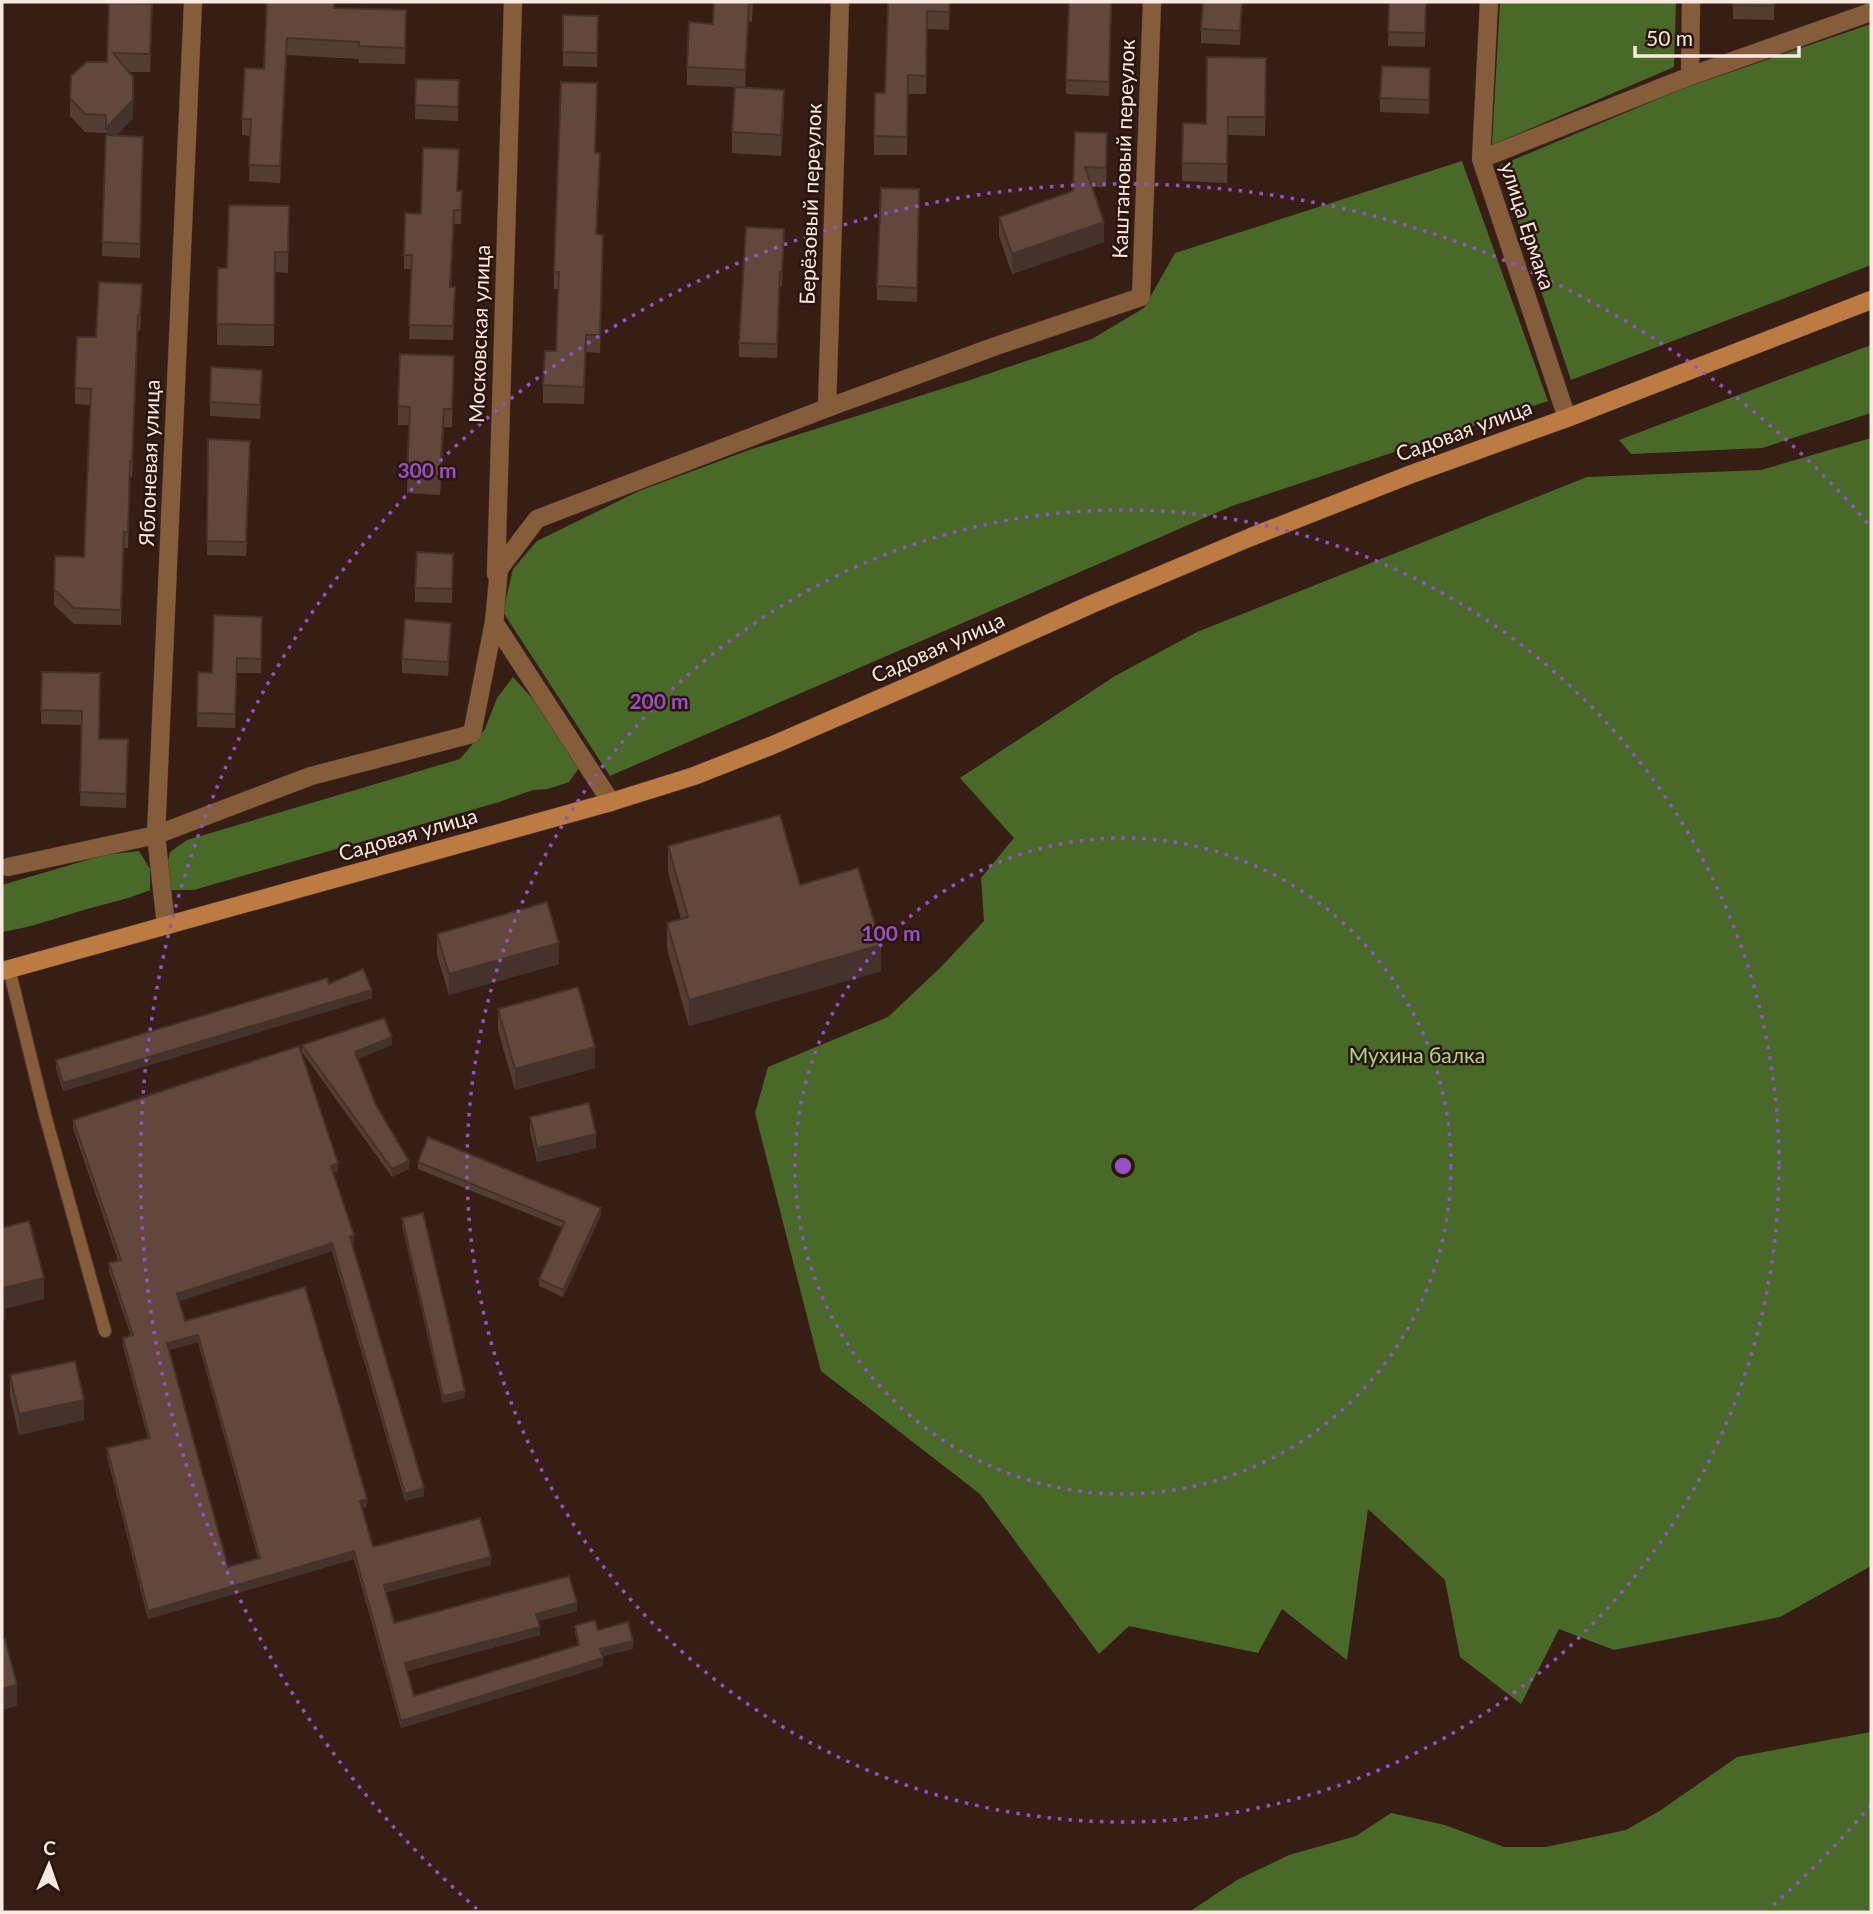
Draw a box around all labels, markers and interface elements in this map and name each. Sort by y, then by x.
scale bar [1635,14,1800,58]
text: 50 m [1646,25,1693,50]
street label: Каштановый переулок [1106,39,1139,259]
street label: Берёзовый переулок [793,103,826,305]
street label: улица Ермака [1496,158,1561,293]
street label: Московская улица [463,244,494,423]
street label: Яблоневая улица [133,379,164,548]
street label: Садовая улица [1392,393,1535,466]
text: 300 m [397,457,457,482]
street label: Садовая улица [867,606,1008,687]
text: 200 m [629,688,689,713]
street label: Садовая улица [335,802,480,865]
text: 100 m [861,920,921,945]
park label: Мухина балка [1349,1042,1485,1067]
centre of rings [1111,1154,1135,1178]
north arrow [14,1830,84,1900]
text: С [43,1836,57,1859]

